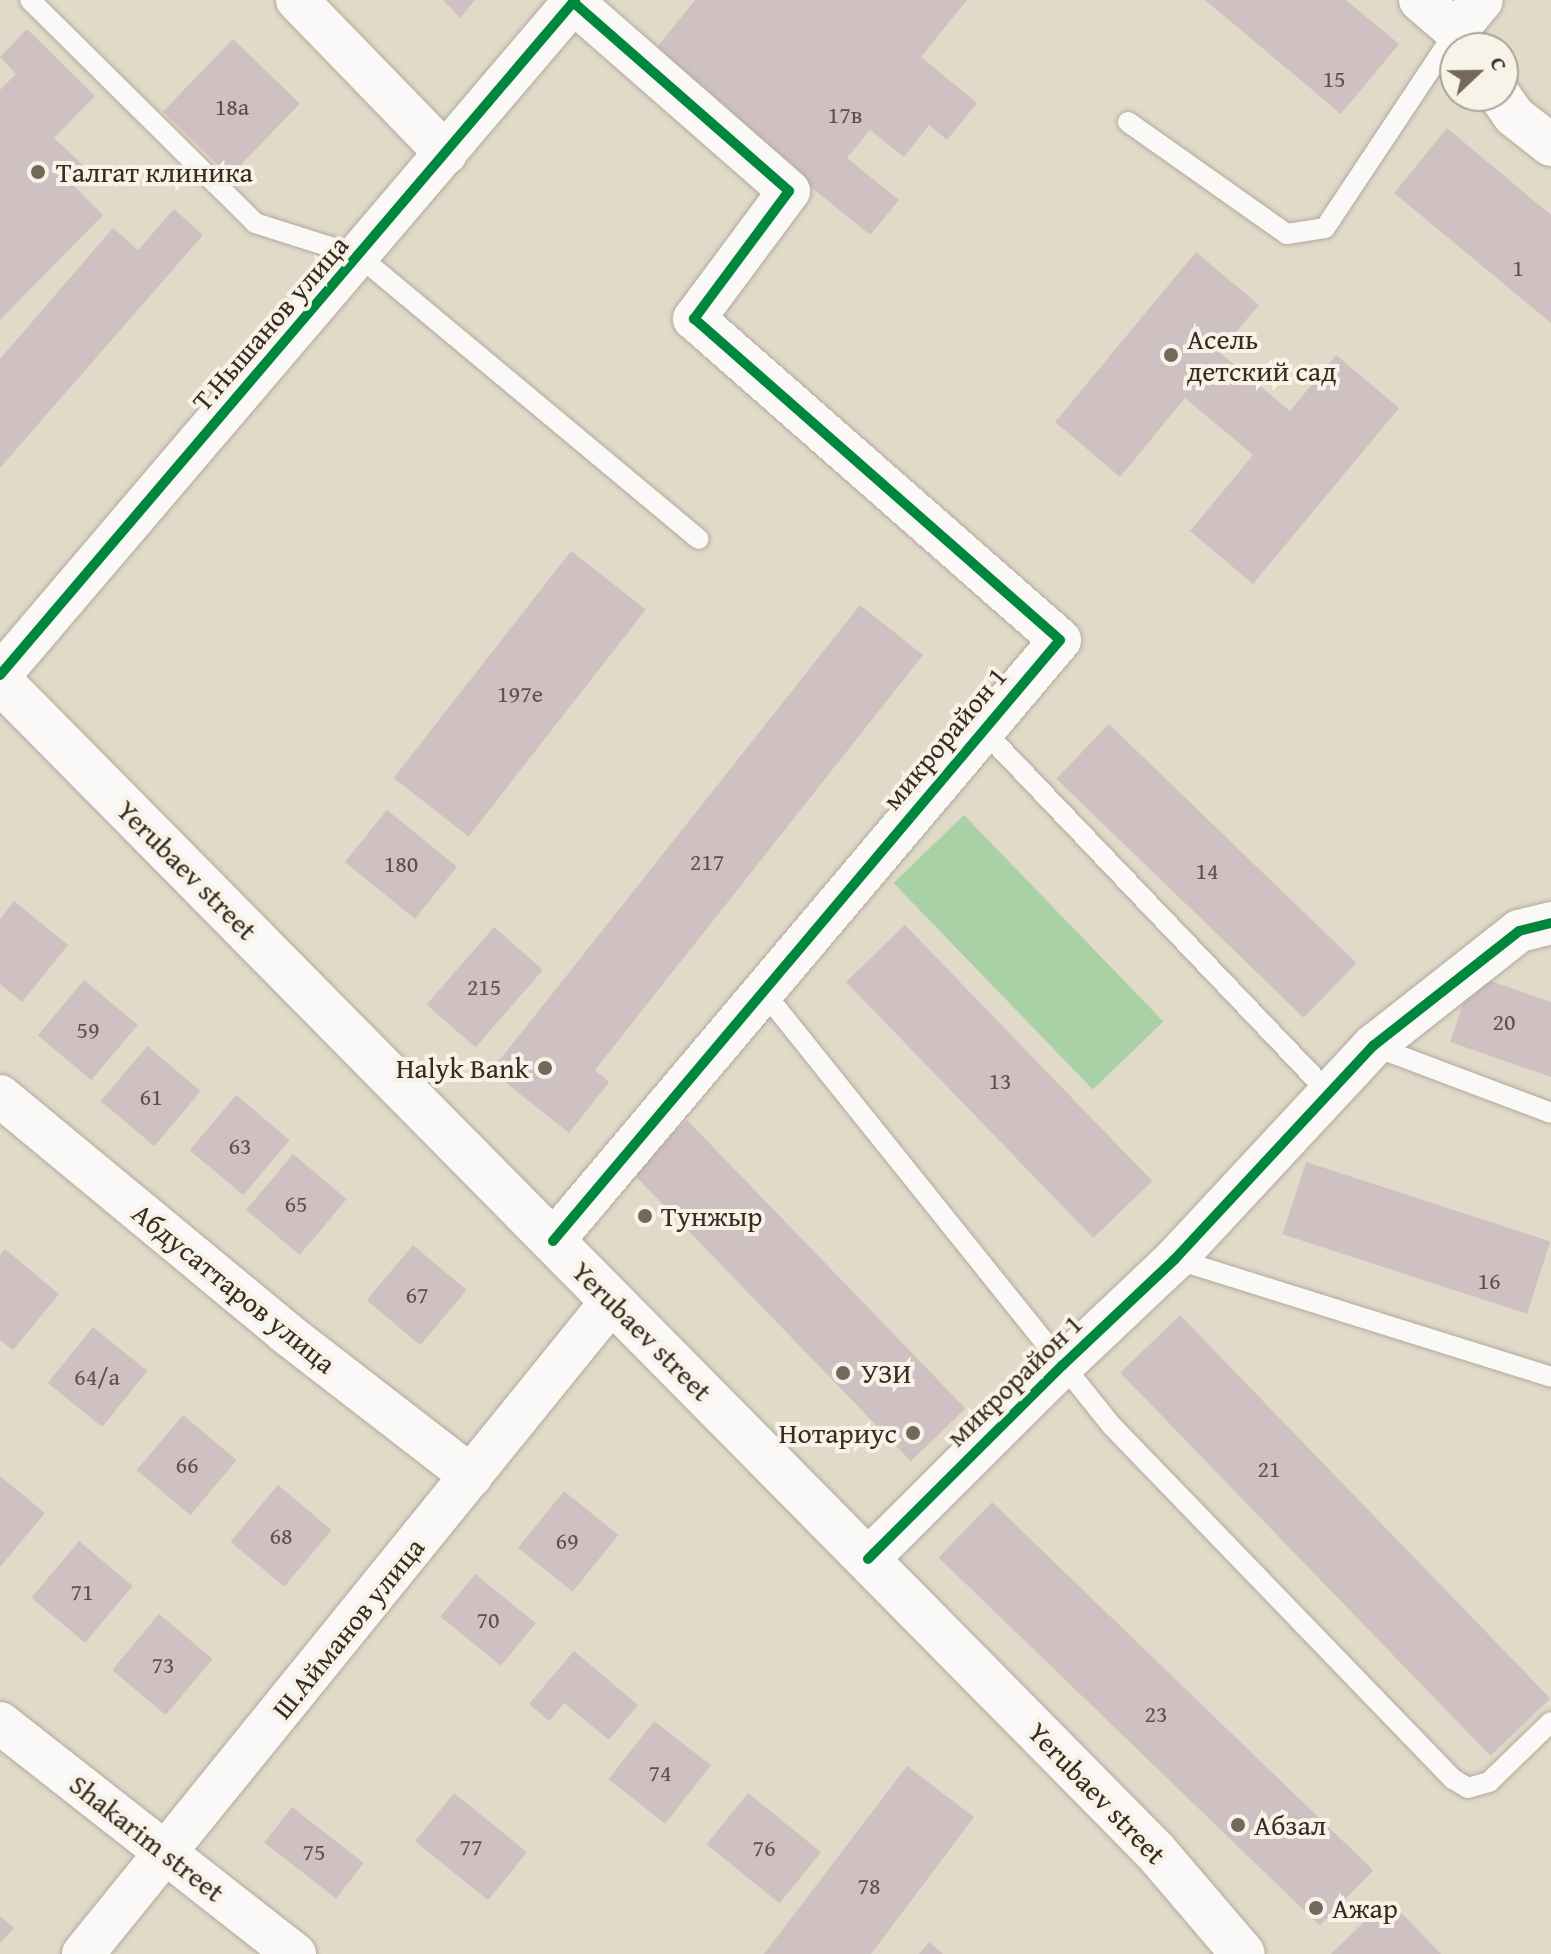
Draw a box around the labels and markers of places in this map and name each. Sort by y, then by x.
place label: Талгат клиника [56,155,253,189]
marker: Талгат клиника [27,161,49,183]
place label: Асель детский сад [1187,322,1336,388]
marker: Асель детский сад [1162,346,1180,364]
place label: Halyk Bank [396,1051,529,1085]
marker: Halyk Bank [536,1059,554,1077]
place label: Тунжыр [661,1199,762,1233]
marker: Тунжыр [636,1207,654,1225]
place label: УЗИ [861,1356,911,1390]
marker: УЗИ [832,1362,854,1384]
place label: Нотариус [779,1416,897,1450]
marker: Нотариус [904,1424,922,1442]
place label: Абзал [1254,1808,1326,1842]
marker: Абзал [1229,1816,1247,1834]
place label: Ажар [1332,1891,1398,1925]
marker: Ажар [1307,1899,1325,1917]

